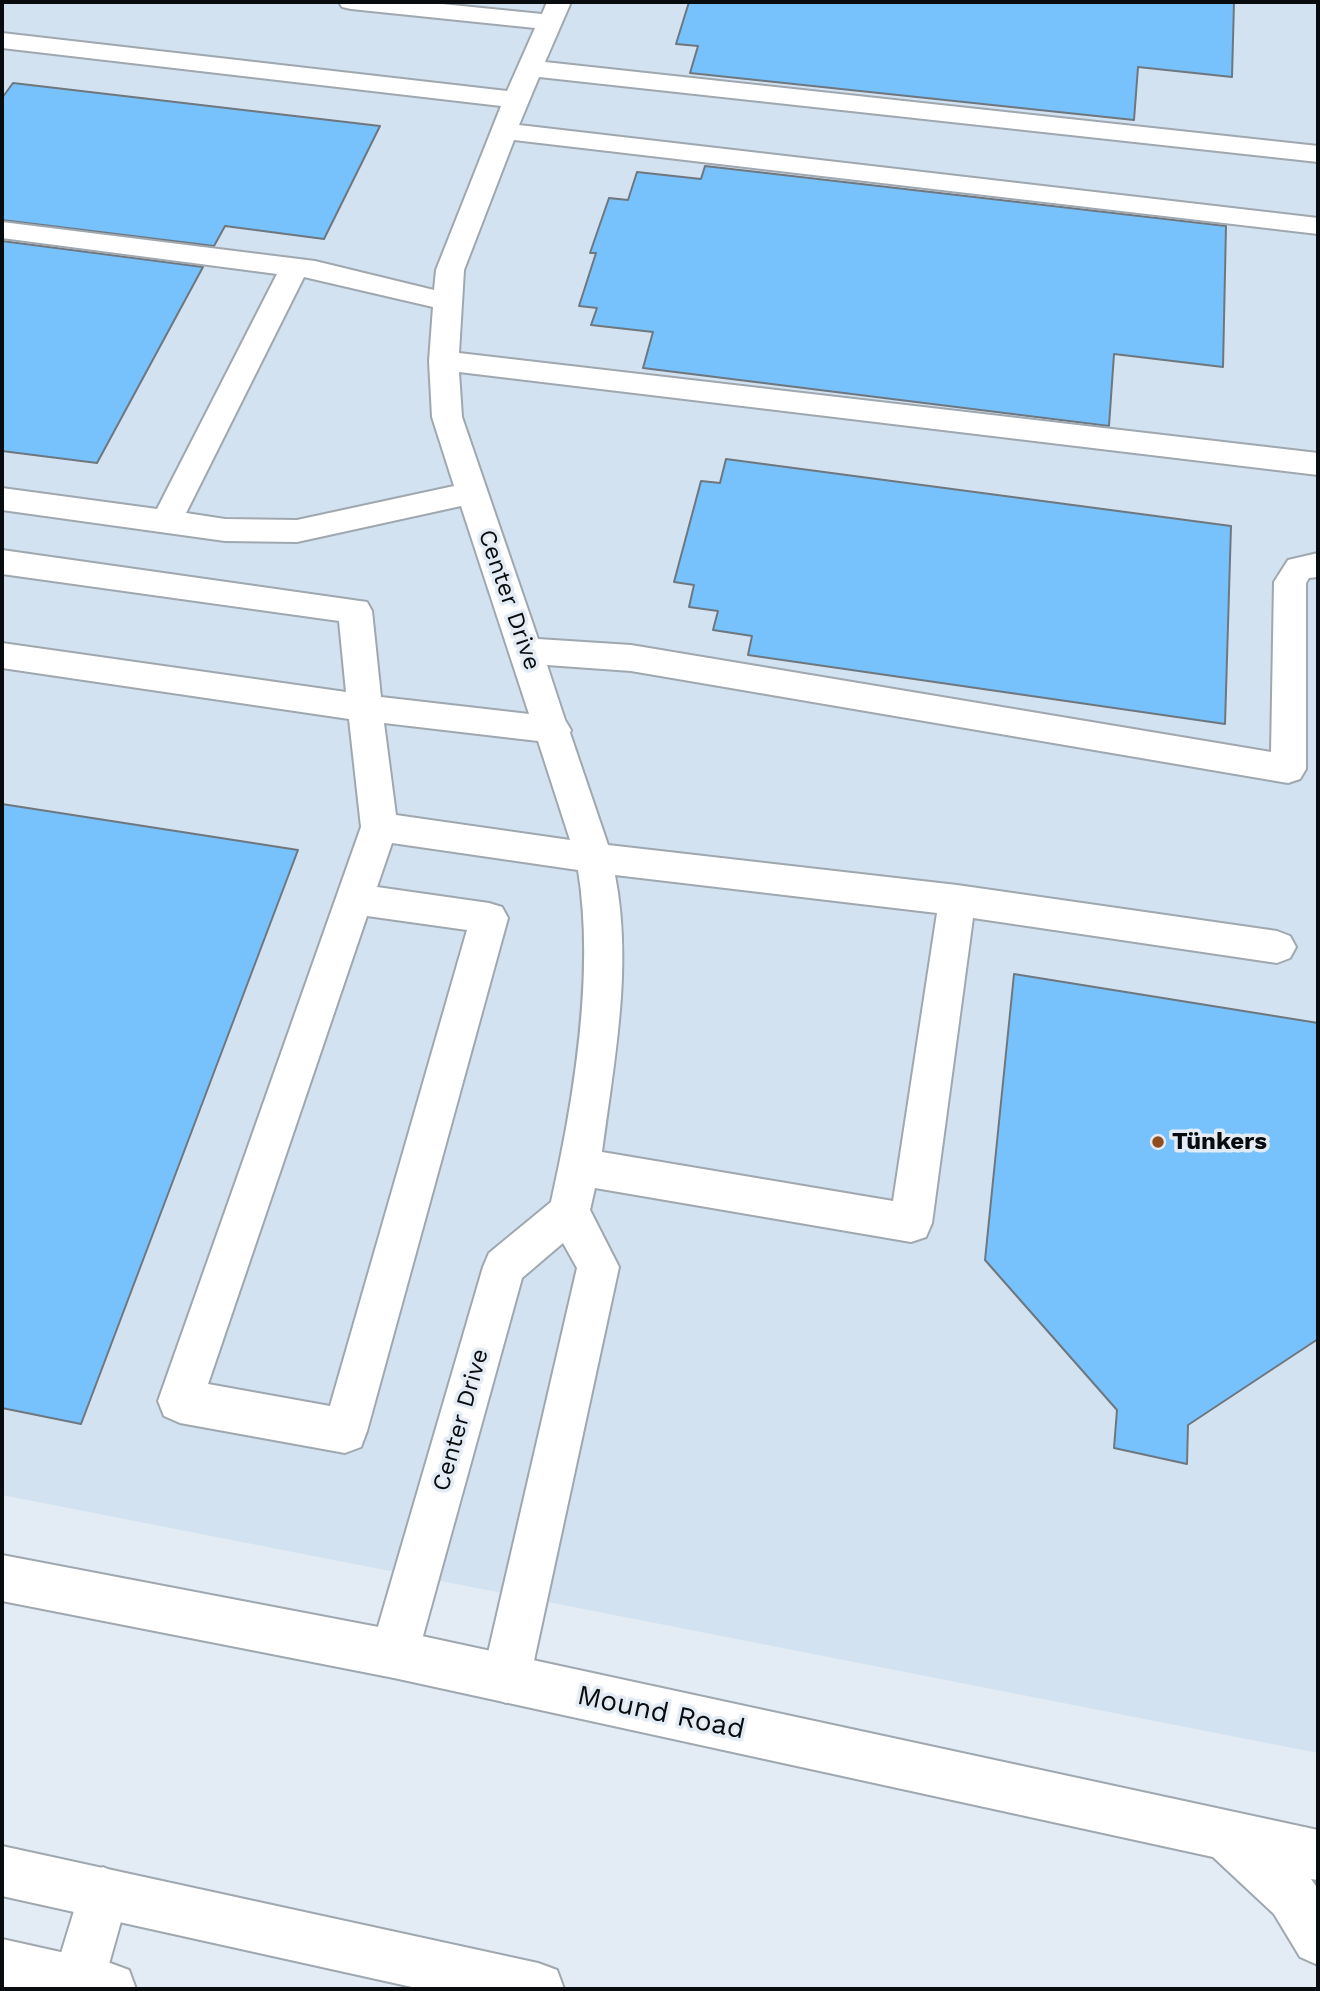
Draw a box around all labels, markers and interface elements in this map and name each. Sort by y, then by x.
street label: Center Drive [472,526,546,674]
place label: Tünkers [1172,1128,1267,1156]
marker: Tünkers [1150,1134,1166,1150]
street label: Center Drive [427,1346,495,1494]
street label: Mound Road [574,1679,748,1747]

